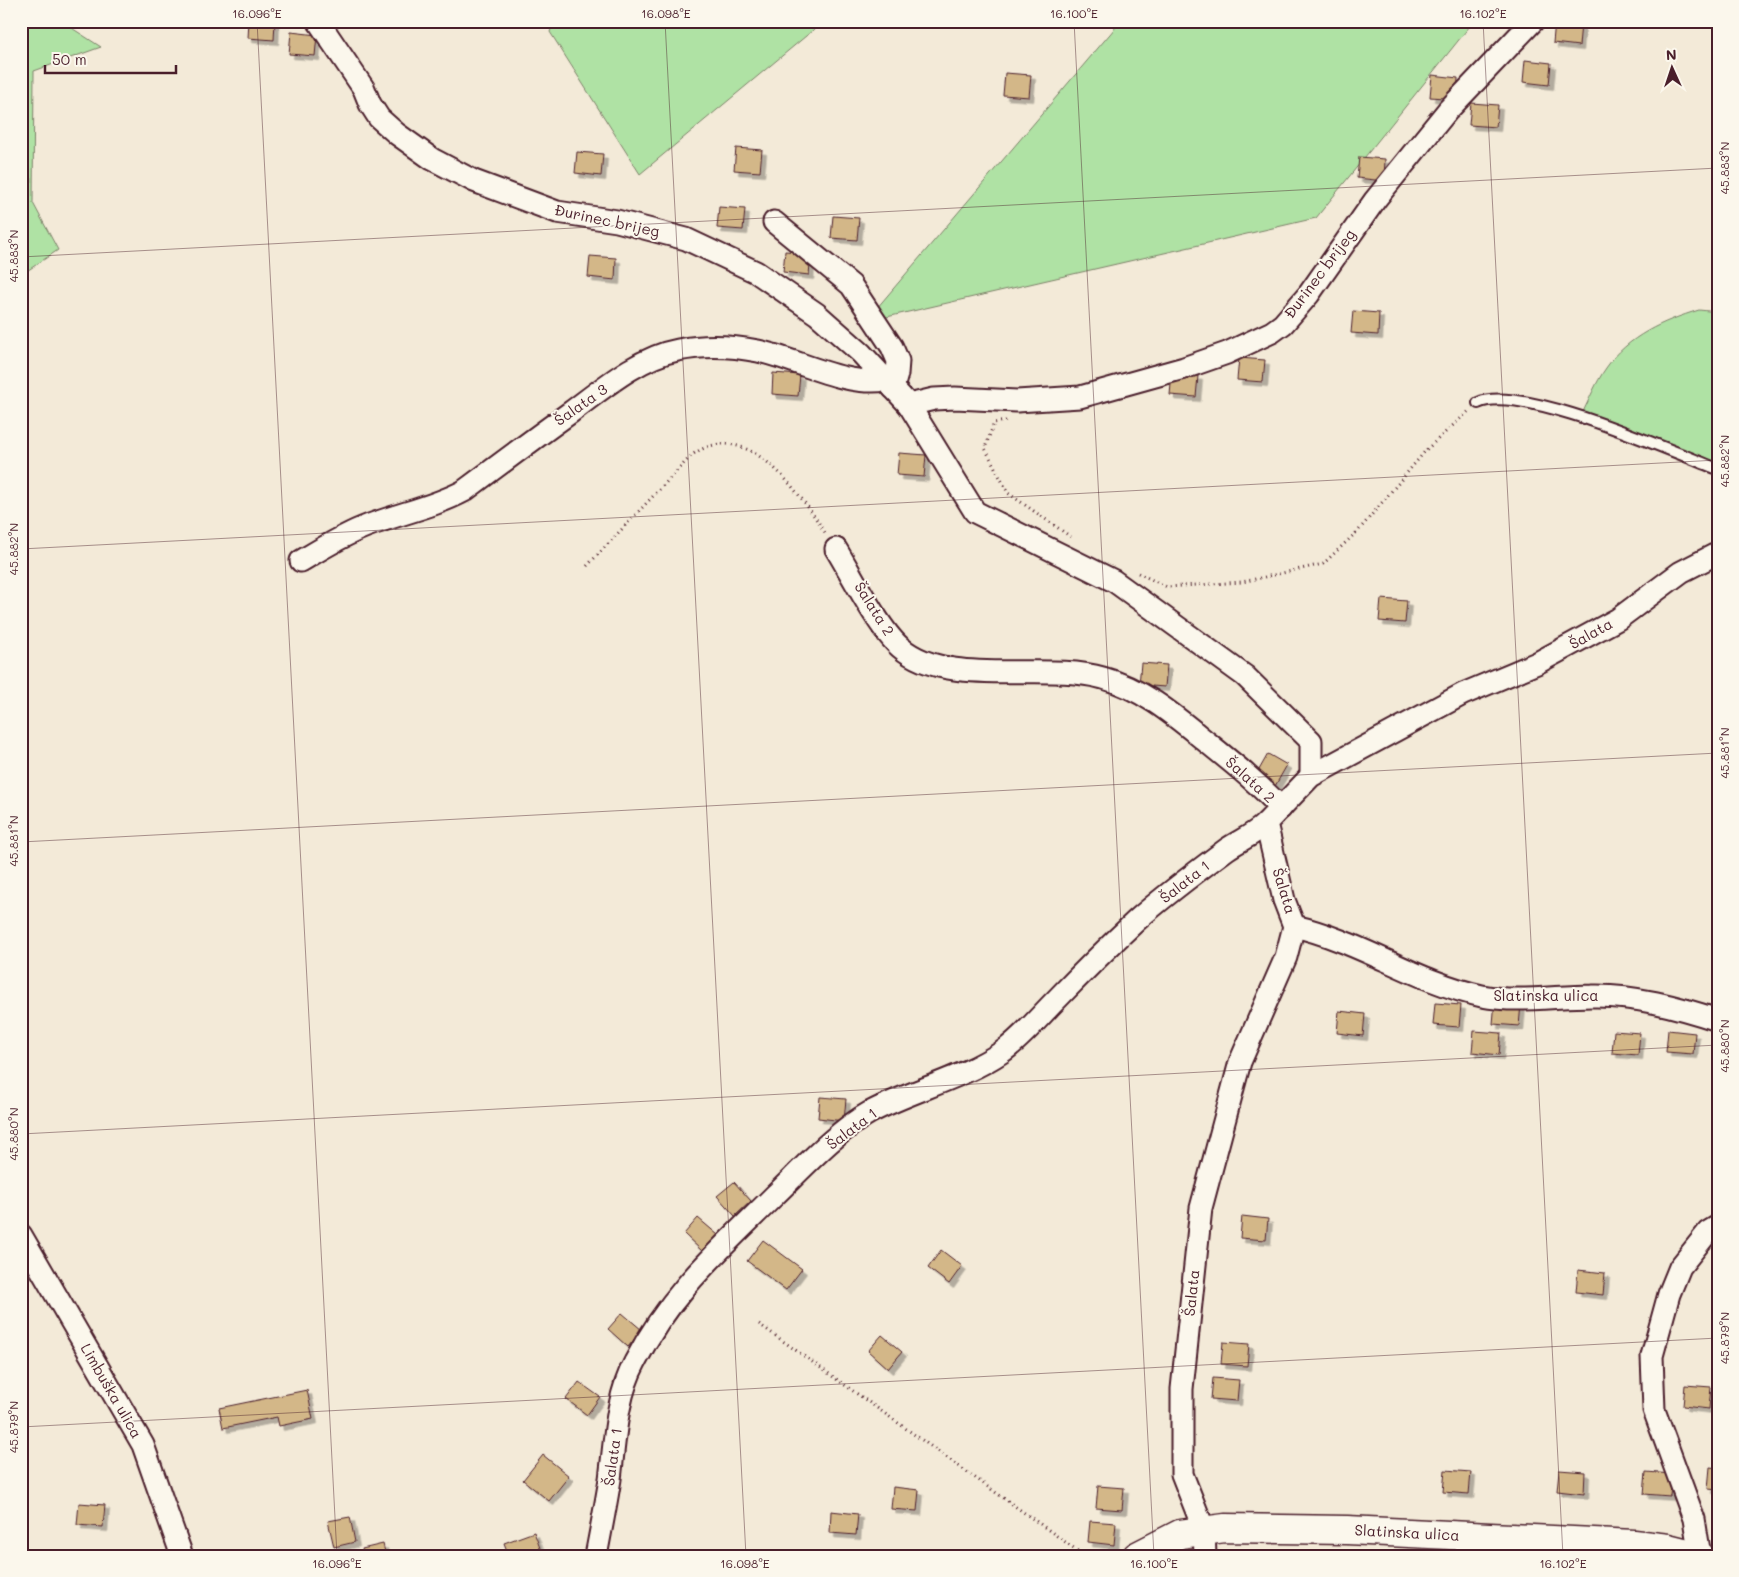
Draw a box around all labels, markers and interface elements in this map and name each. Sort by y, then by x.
text: 16.096°E [232,5,282,21]
text: 16.098°E [641,5,691,21]
text: 16.100°E [1050,5,1098,21]
text: 16.102°E [1459,5,1507,21]
scale bar [45,42,176,74]
north arrow [1646,42,1696,92]
text: N [1665,45,1677,64]
text: 50 m [52,49,87,69]
text: 45.883°N [1716,142,1732,194]
street label: Đurinec brijeg [553,199,662,241]
street label: Đurinec brijeg [1279,224,1360,322]
text: 45.883°N [5,230,21,282]
street label: Šalata 3 [550,379,611,430]
text: 45.882°N [1716,435,1732,487]
text: 45.882°N [5,523,21,575]
street label: Šalata 2 [850,578,899,639]
street label: Šalata [1565,613,1616,653]
text: 45.881°N [1716,728,1732,778]
street label: Šalata 2 [1222,752,1280,807]
text: 45.881°N [5,816,21,866]
street label: Šalata 1 [1155,855,1214,907]
street label: Šalata [1269,865,1301,916]
street label: Slatinska ulica [1493,985,1599,1005]
text: 45.880°N [1716,1020,1732,1073]
street label: Šalata 1 [822,1103,881,1154]
text: 45.880°N [5,1108,21,1161]
street label: Šalata [1179,1269,1203,1317]
text: 45.879°N [1716,1312,1732,1364]
street label: Limbuška ulica [77,1339,147,1442]
text: 45.879°N [5,1401,21,1453]
street label: Šalata 1 [598,1427,626,1487]
street label: Slatinska ulica [1354,1519,1460,1545]
text: 16.096°E [312,1555,362,1571]
text: 16.098°E [720,1555,770,1571]
text: 16.100°E [1130,1555,1178,1571]
text: 16.102°E [1539,1555,1587,1571]

